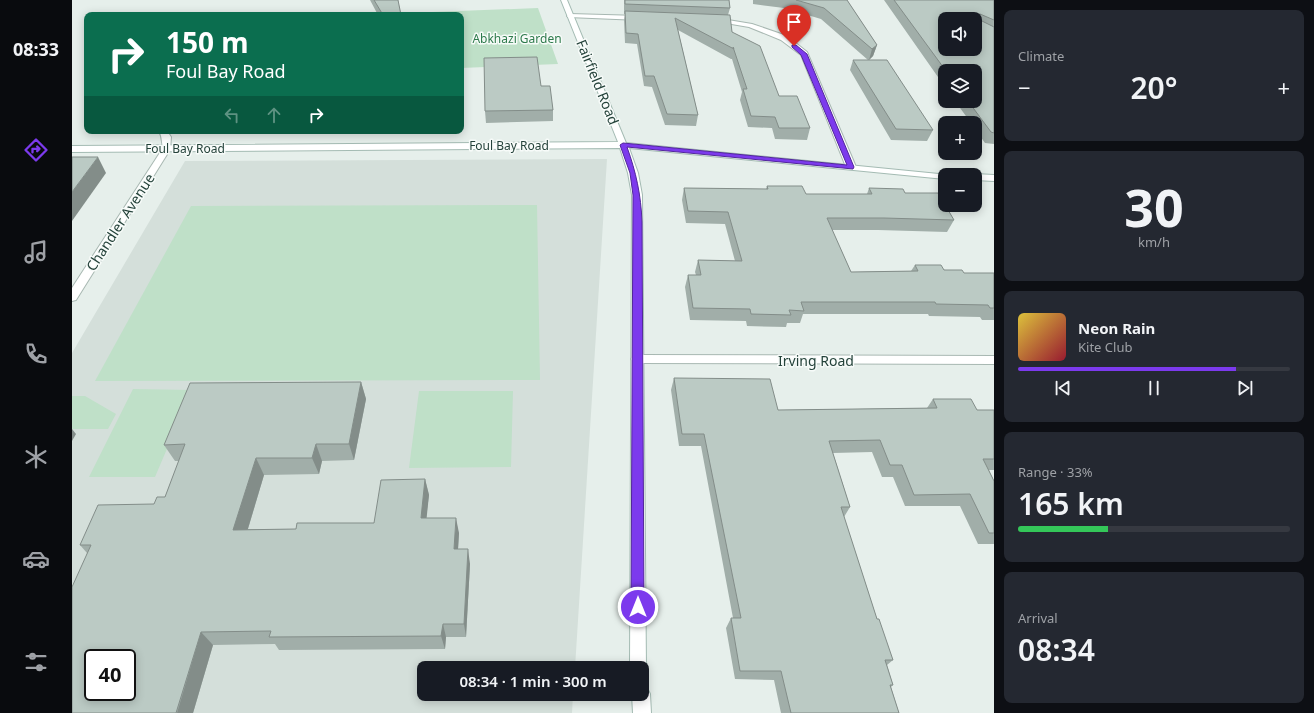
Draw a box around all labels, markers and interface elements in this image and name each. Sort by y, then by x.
pin [777,5,811,46]
icon: arrive [783,11,805,33]
map controls [938,12,982,212]
button: sound [938,12,982,56]
text: 150 m [166,23,249,61]
icon: right [100,28,152,80]
park label: Abkhazi Garden [472,30,562,47]
text: 08:33 [13,37,59,61]
street label: Fairfield Road [572,37,624,127]
text: Climate [1018,47,1064,65]
text: Foul Bay Road [166,59,286,83]
button: layers [938,64,982,108]
text: 20° [1130,67,1178,108]
text: − [1018,72,1031,102]
text: + [1277,72,1290,102]
icon: left [221,104,243,126]
icon: ahead [263,104,285,126]
icon: right [305,104,327,126]
button: + [938,116,982,160]
icon: directions [22,136,50,164]
street label: Foul Bay Road [469,137,549,154]
street label: Foul Bay Road [145,140,225,157]
button: − [938,168,982,212]
street label: Chandler Avenue [81,169,159,274]
text: 30 [1124,171,1184,242]
text: km/h [1138,233,1170,251]
icon: music [22,238,50,266]
text: Neon Rain [1078,318,1155,338]
text: Kite Club [1078,338,1132,356]
icon: phone [22,340,50,368]
street label: Irving Road [778,351,854,370]
icon: previous [1052,377,1074,399]
icon: pause [1143,377,1165,399]
icon: next [1234,377,1256,399]
icon: climate [22,443,50,471]
text: Range · 33% [1018,463,1093,481]
text: 165 km [1018,483,1124,524]
icon: car [22,545,50,573]
position arrow [617,586,659,628]
text: Arrival [1018,609,1058,627]
text: 08:34 [1018,629,1095,670]
icon: filters [22,648,50,676]
speed limit sign: 40 [84,649,136,701]
text: 08:34 · 1 min · 300 m [459,671,607,691]

